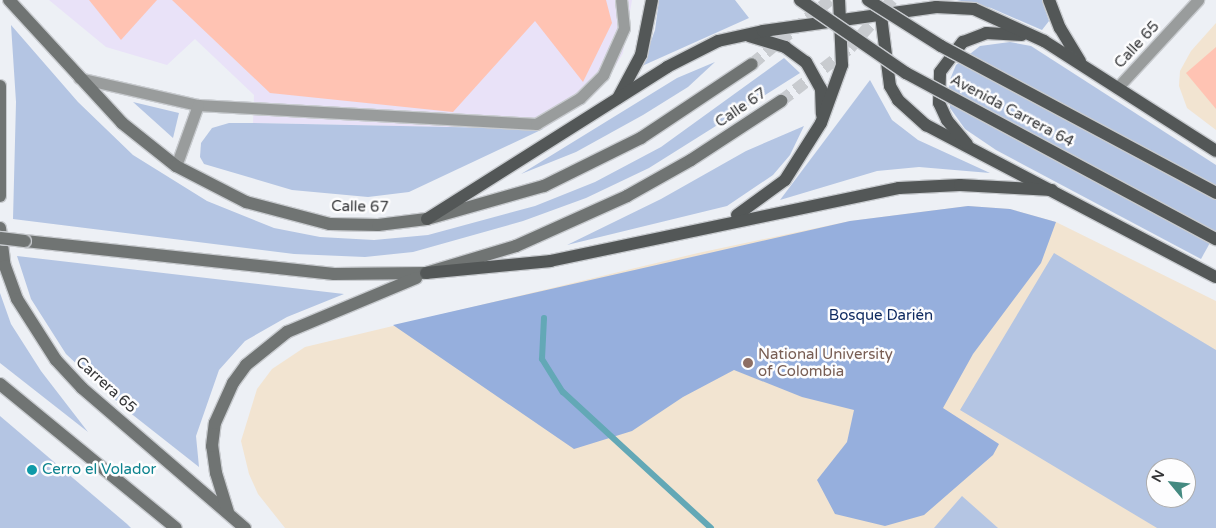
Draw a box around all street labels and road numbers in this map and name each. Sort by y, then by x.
street label: Calle 65 [1111,18,1163,72]
street label: Avenida Carrera 64 [947,71,1077,151]
street label: Calle 67 [712,84,770,132]
street label: Calle 67 [331,197,389,217]
street label: Carrera 65 [72,353,140,417]

